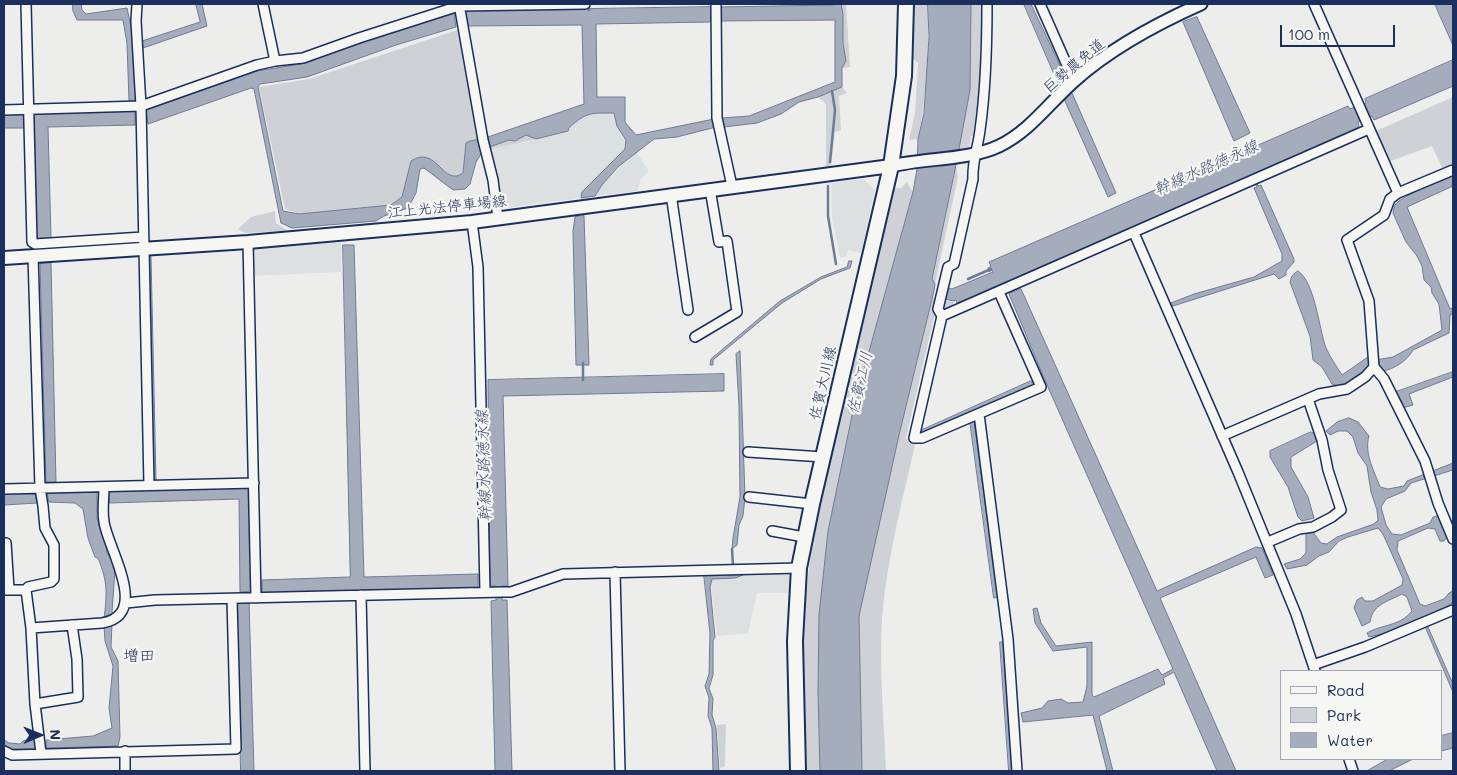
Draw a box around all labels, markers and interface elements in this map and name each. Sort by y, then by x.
scale bar [1282,15,1397,47]
text: 100 m [1288,24,1330,44]
street label: 巨勢農免道 [1039,35,1109,97]
water label: 幹線水路徳永線 [1151,136,1261,200]
street label: 江上光法停車場線 [386,192,508,222]
street label: 佐賀大川線 [806,344,840,422]
water label: 佐賀江川 [843,350,877,416]
water label: 幹線水路徳永線 [472,410,496,522]
district label: 増田 [123,646,155,666]
legend [1280,670,1442,760]
text: Road [1327,680,1364,700]
text: Park [1327,705,1361,725]
north arrow [15,710,65,760]
text: N [46,729,65,740]
text: Water [1327,730,1373,750]

